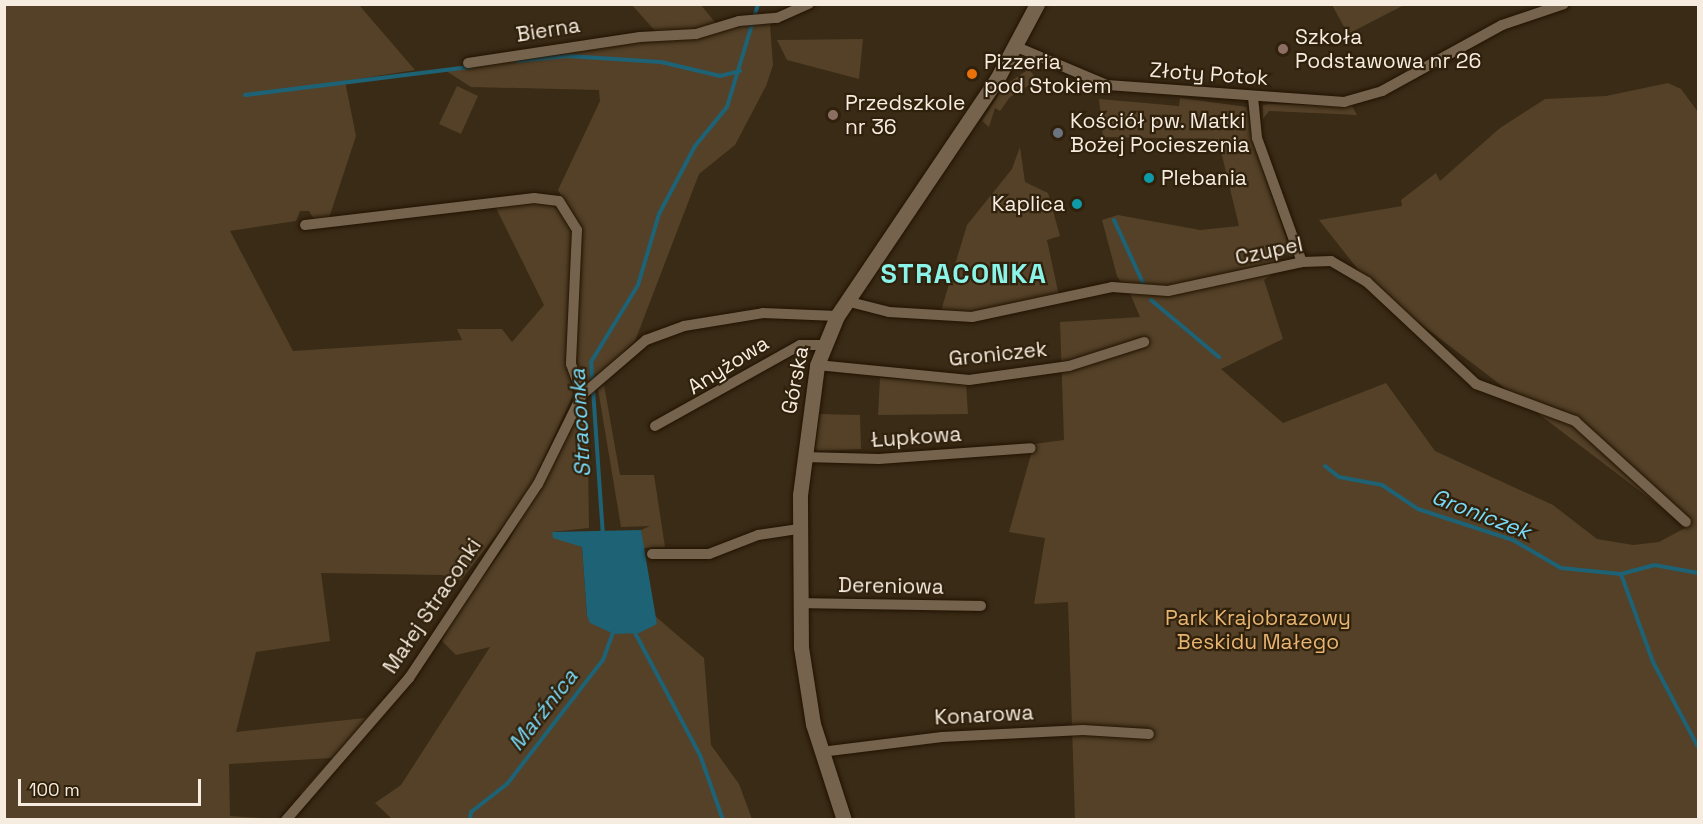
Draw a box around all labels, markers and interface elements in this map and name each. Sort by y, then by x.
street label: Bierna [514,13,582,47]
place label: Szkoła Podstawowa nr 26 [1295,24,1481,74]
marker: Szkoła Podstawowa nr 26 [1276,42,1290,56]
place label: Pizzeria pod Stokiem [984,49,1111,99]
street label: Złoty Potok [1149,57,1269,91]
marker: Pizzeria pod Stokiem [965,67,979,81]
place label: Przedszkole nr 36 [845,90,965,140]
marker: Przedszkole nr 36 [826,108,840,122]
place label: Kościół pw. Matki Bożej Pocieszenia [1070,108,1250,158]
marker: Kościół pw. Matki Bożej Pocieszenia [1051,126,1065,140]
place label: Plebania [1161,165,1247,191]
marker: Plebania [1142,171,1156,185]
place label: Kaplica [992,191,1065,217]
marker: Kaplica [1070,197,1084,211]
street label: Czupel [1233,232,1305,270]
district label: STRACONKA [881,258,1047,290]
street label: Anyżowa [683,330,773,400]
street label: Groniczek [948,336,1048,372]
street label: Górska [776,344,814,416]
water label: Straconka [564,368,596,478]
street label: Łupkowa [870,421,962,453]
water label: Groniczek [1428,483,1534,545]
street label: Małej Straconki [377,534,487,678]
street label: Dereniowa [838,572,944,600]
park label: Park Krajobrazowy Beskidu Małego [1165,605,1351,655]
water label: Marźnica [503,664,583,756]
street label: Konarowa [934,700,1034,730]
scale bar [21,767,204,805]
text: 100 m [29,778,80,801]

